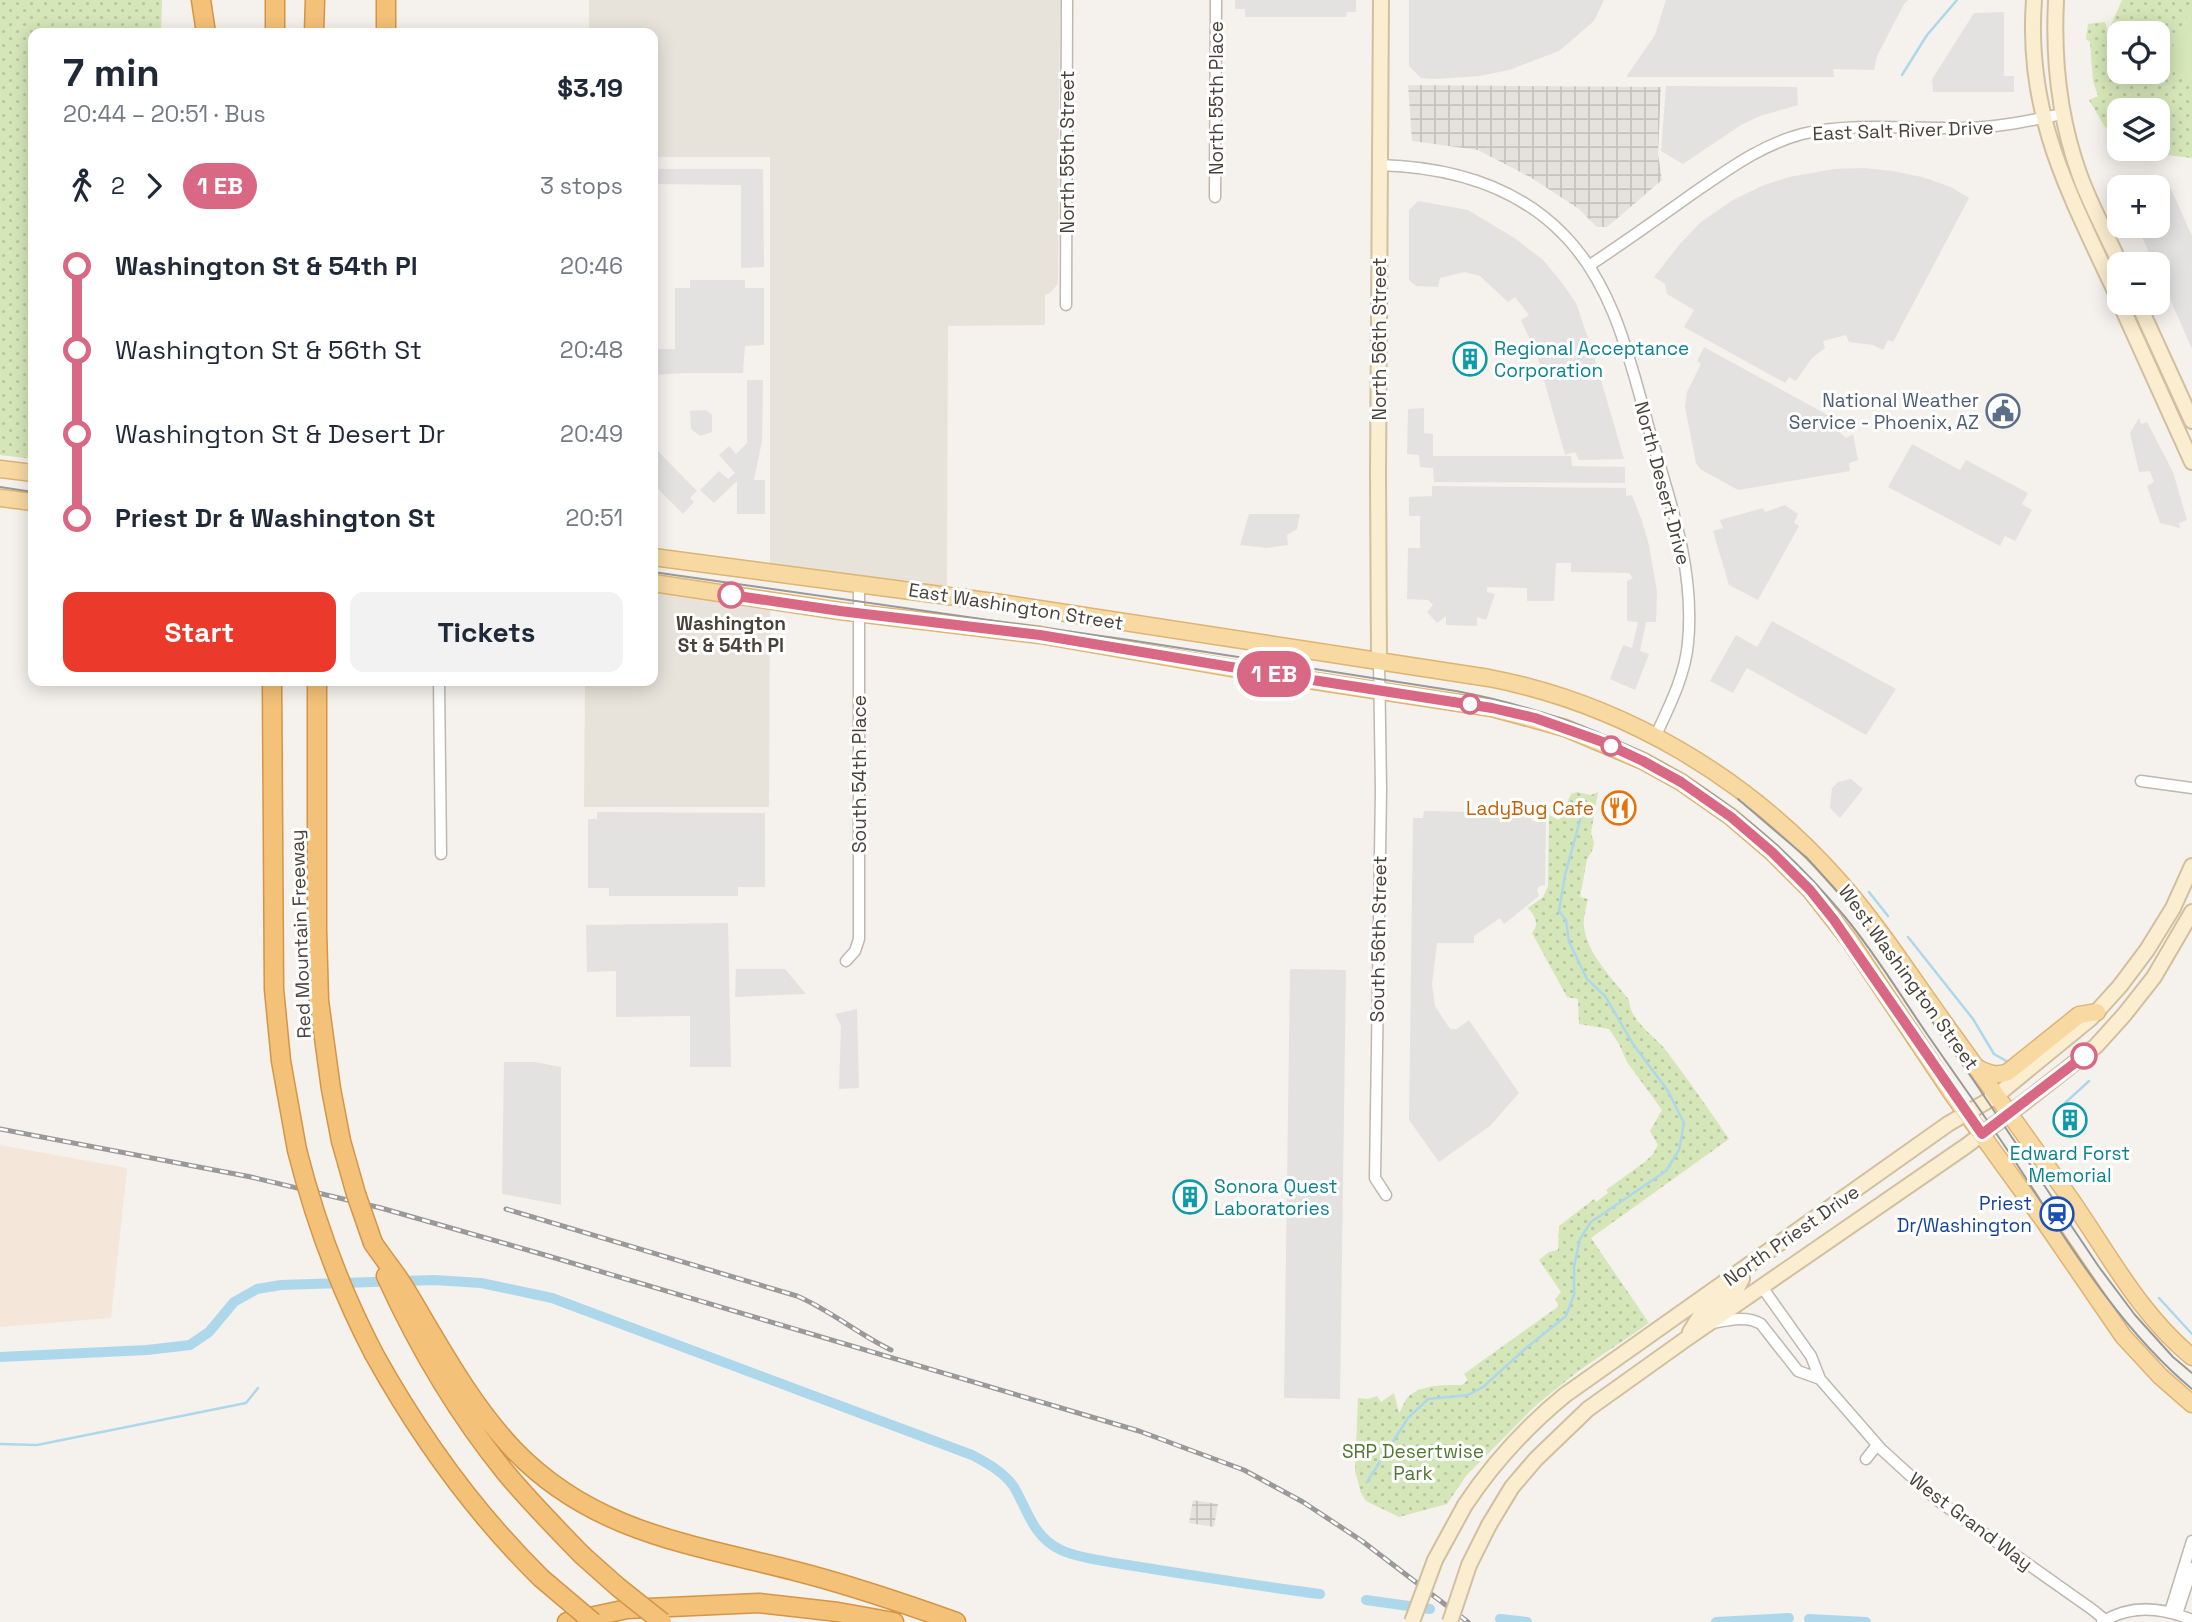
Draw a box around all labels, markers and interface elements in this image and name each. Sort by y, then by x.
street label: North 55th Place [1204,21,1229,175]
map controls [2107,21,2170,315]
button: locate [2107,21,2170,84]
text: 7 min [63,49,160,97]
text: $3.19 [557,71,623,105]
street label: North 55th Street [1055,71,1080,233]
button: layers [2107,98,2170,161]
text: 20:44 – 20:51 · Bus [63,99,266,129]
street label: East Salt River Drive [1812,115,1994,146]
icon: walk [63,167,101,205]
icon: forward [135,167,173,205]
text: 1 EB [197,170,243,201]
text: 2 [111,171,125,201]
text: 3 stops [540,171,623,201]
button: + [2107,175,2170,238]
text: Washington St & 54th Pl [115,249,418,283]
text: 20:46 [560,251,623,281]
button: − [2107,252,2170,315]
street label: North 56th Street [1367,257,1392,421]
text: Washington St & 56th St [115,333,422,367]
text: 20:48 [560,335,623,365]
place label: Regional Acceptance Corporation [1494,336,1689,383]
building icon: Regional Acceptance Corporation [1451,340,1489,378]
place label: National Weather Service - Phoenix, AZ [1789,388,1979,435]
public building icon: National Weather Service - Phoenix, AZ [1984,392,2022,430]
street label: North Desert Drive [1629,399,1696,568]
text: Washington St & Desert Dr [115,417,445,451]
text: 20:49 [560,419,623,449]
text: Priest Dr & Washington St [115,501,436,535]
text: 20:51 [566,503,623,533]
street label: East Washington Street [907,577,1125,636]
marker: Washington St & 54th Pl [718,582,744,608]
button: Start [63,592,336,672]
button: Tickets [350,592,623,672]
place label: Washington St & 54th Pl [676,611,786,658]
line badge: 1 EB [1225,651,1323,697]
text: 1 EB [1251,658,1297,689]
unlabelled marker [1460,694,1480,714]
street label: South 54th Place [847,695,872,853]
unlabelled marker [1601,736,1621,756]
restaurant icon: LadyBug Cafe [1600,789,1638,827]
place label: LadyBug Cafe [1466,796,1594,821]
street label: Red Mountain Freeway [284,829,317,1039]
street label: South 56th Street [1365,855,1392,1023]
street label: West Washington Street [1833,880,1984,1075]
unlabelled marker [2071,1043,2097,1069]
building icon: Edward Forst Memorial [2051,1101,2089,1139]
place label: Edward Forst Memorial [2010,1141,2130,1188]
place label: Sonora Quest Laboratories [1214,1174,1338,1221]
building icon: Sonora Quest Laboratories [1171,1178,1209,1216]
street label: North Priest Drive [1718,1179,1864,1292]
place label: Priest Dr/Washington [1897,1191,2032,1238]
station icon: Priest Dr/Washington [2038,1195,2076,1233]
park label: SRP Desertwise Park [1342,1439,1484,1486]
street label: West Grand Way [1904,1467,2038,1576]

